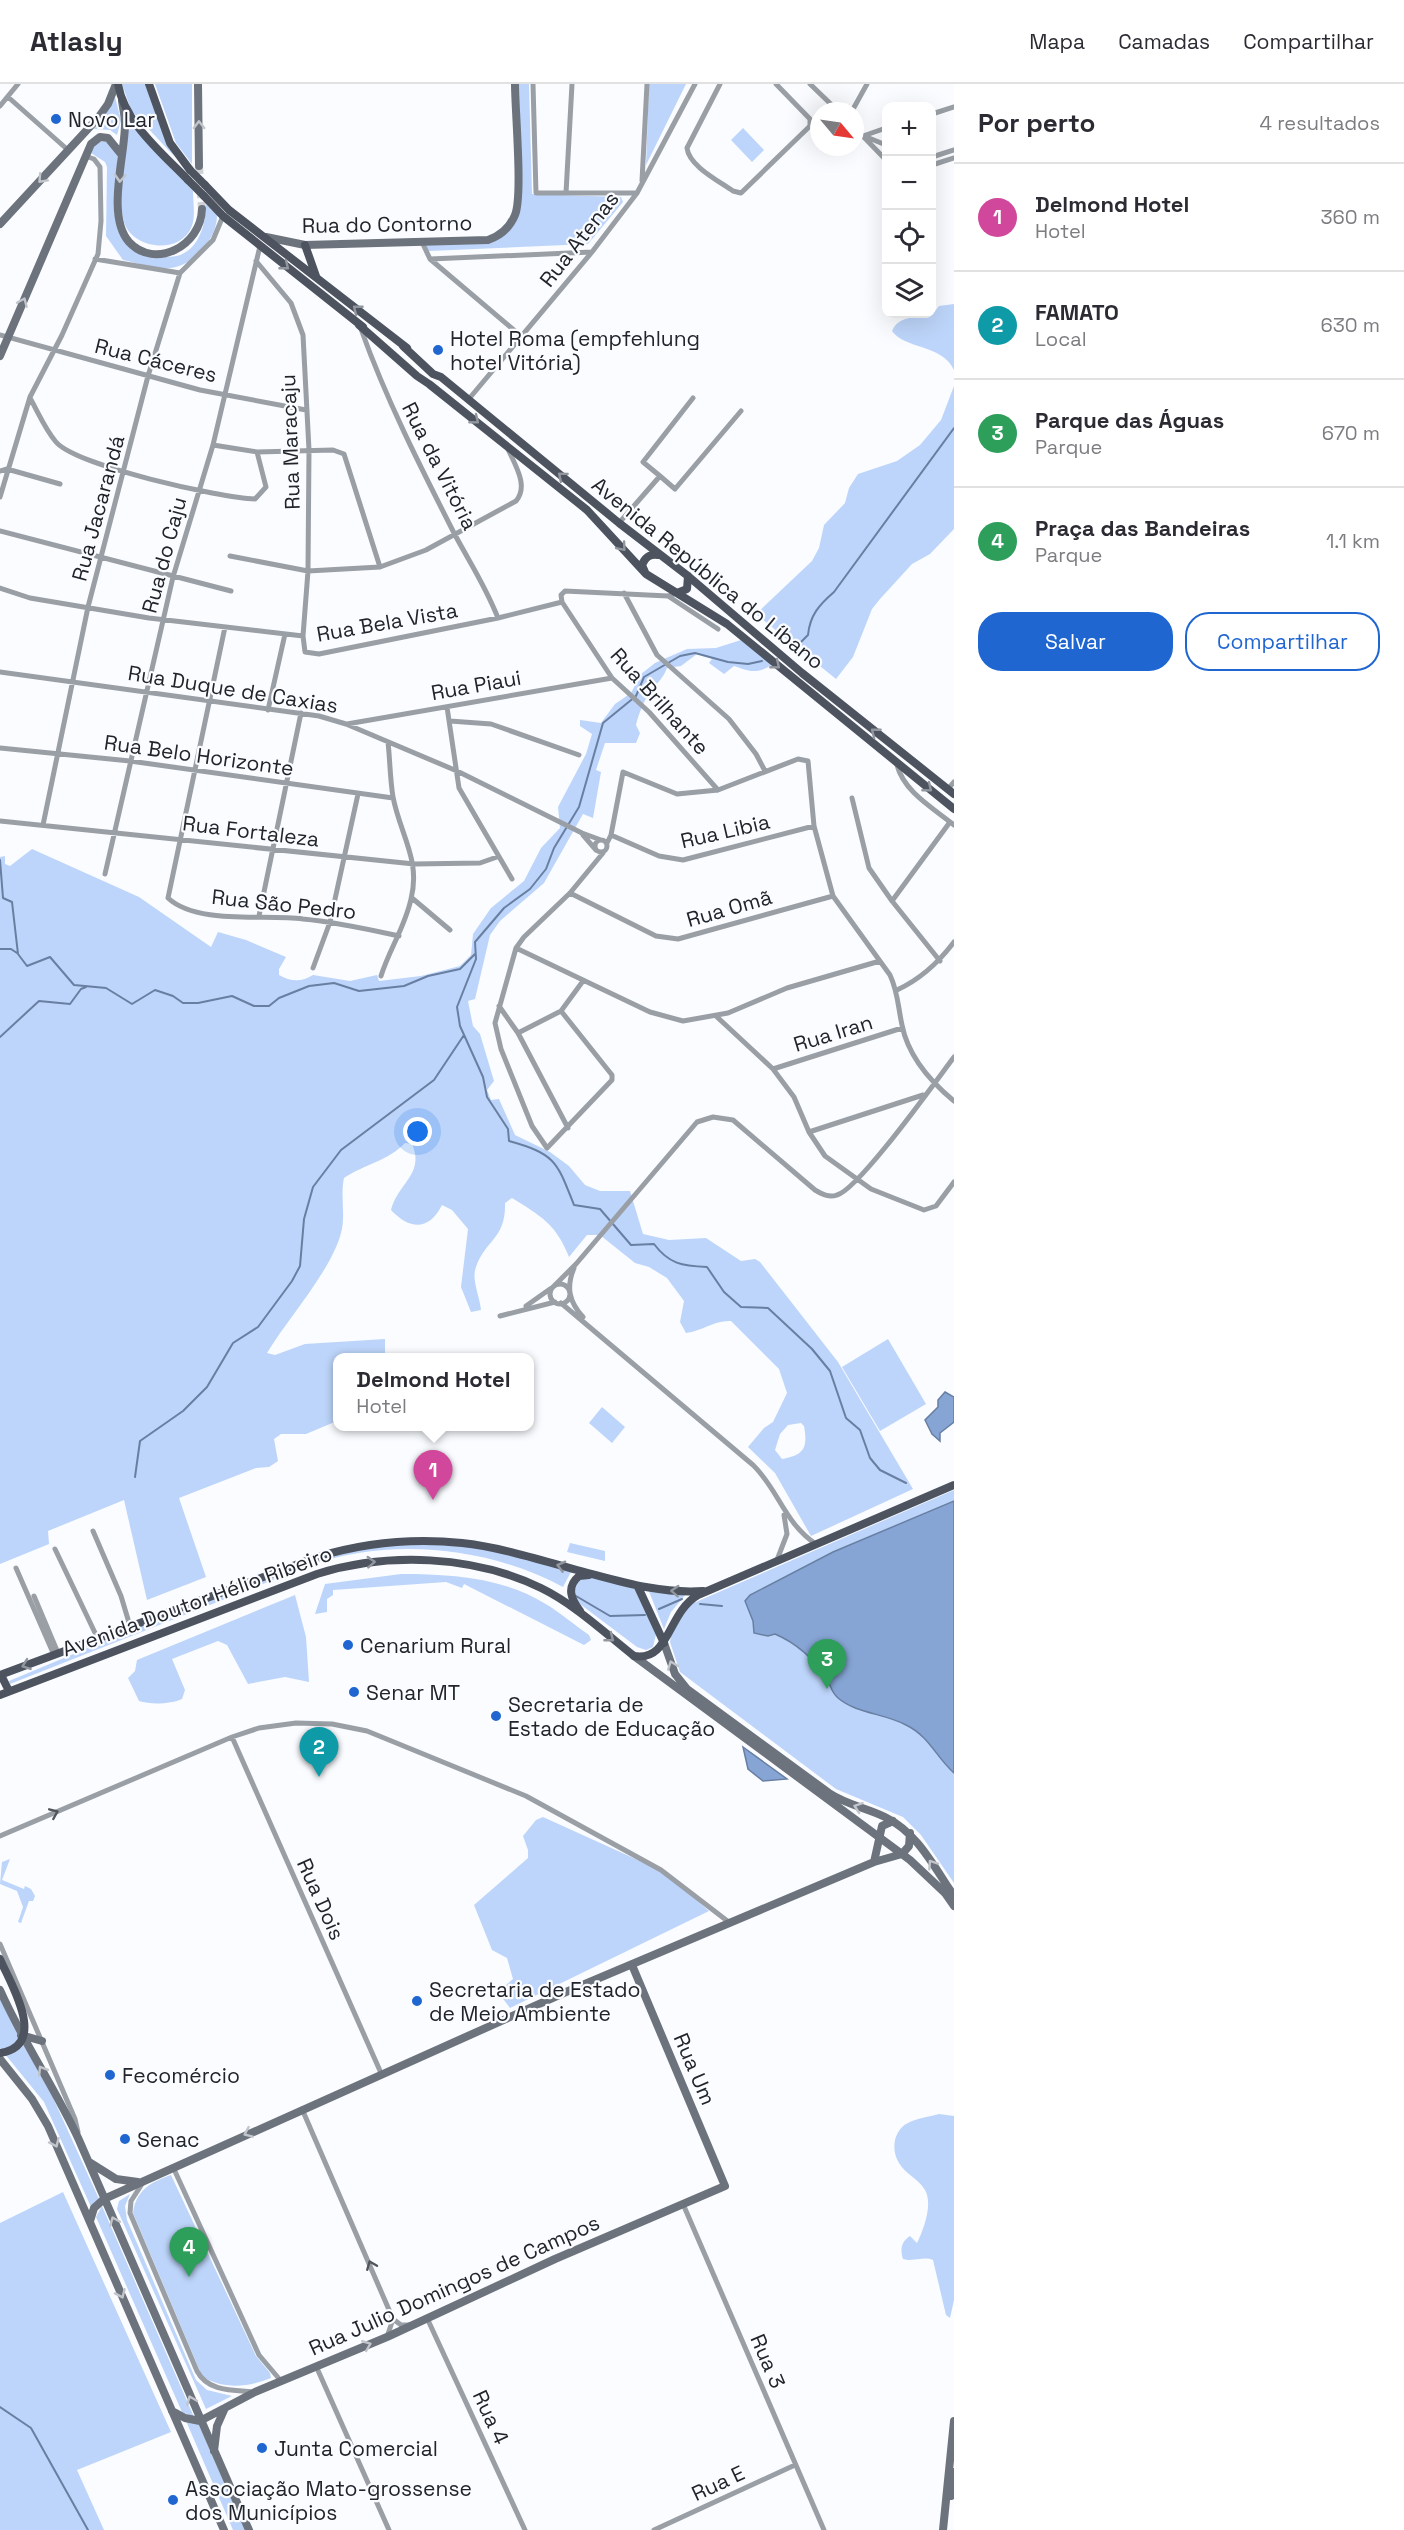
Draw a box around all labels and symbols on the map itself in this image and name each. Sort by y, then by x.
north arrow [810,102,864,156]
place label: Novo Lar [68,106,155,133]
marker: Novo Lar [49,112,63,126]
one-way arrow [193,120,205,129]
one-way arrow [38,172,49,183]
one-way arrow [113,174,126,183]
street label: Rua Atenas [533,186,625,292]
street label: Rua do Contorno [302,209,472,239]
one-way arrow [278,258,289,269]
one-way arrow [16,297,28,308]
one-way arrow [353,306,364,317]
place label: Hotel Roma (empfehlung hotel Vitória) [450,325,700,376]
street label: Rua Cáceres [92,332,220,388]
marker: Hotel Roma (empfehlung hotel Vitória) [431,343,445,357]
street label: Rua Maracaju [274,374,306,510]
street label: Rua da Vitória [396,398,484,534]
one-way arrow [468,413,479,424]
street label: Rua Jacarandá [66,432,130,584]
street label: Avenida República do Líbano [586,471,830,675]
one-way arrow [557,472,568,483]
street label: Rua do Caju [136,494,192,616]
one-way arrow [615,540,626,551]
street label: Rua Bela Vista [314,596,460,648]
street label: Rua Brilhante [605,642,715,760]
one-way arrow [769,658,780,669]
street label: Rua Duque de Caxias [126,659,340,719]
street label: Rua Piaui [429,664,523,706]
street label: Rua Belo Horizonte [103,728,295,782]
one-way arrow [871,728,882,739]
one-way arrow [921,780,932,791]
street label: Rua Libia [678,808,772,854]
street label: Rua Fortaleza [181,809,321,853]
street label: Rua São Pedro [210,883,358,925]
street label: Rua Omã [683,883,775,933]
street label: Rua Iran [790,1008,876,1058]
your location [403,1117,432,1146]
pin: 1 [414,1450,452,1500]
street label: Avenida Doutor Hélio Ribeiro [58,1540,336,1662]
one-way arrow [366,1556,375,1569]
one-way arrow [557,1561,567,1573]
one-way arrow [670,1584,679,1597]
one-way arrow [603,1630,614,1641]
place label: Cenarium Rural [360,1632,511,1659]
marker: Cenarium Rural [341,1638,355,1652]
pin: 3 [808,1640,846,1689]
one-way arrow [22,1658,32,1671]
one-way arrow [667,1660,679,1671]
place label: Senar MT [366,1679,460,1706]
marker: Senar MT [347,1685,361,1699]
place label: Secretaria de Estado de Educação [508,1691,715,1742]
marker: Secretaria de Estado de Educação [489,1709,503,1723]
pin: 2 [300,1728,338,1777]
one-way arrow [853,1802,864,1814]
one-way arrow [47,1808,58,1820]
street label: Rua Dois [291,1854,351,1944]
one-way arrow [929,1860,940,1871]
place label: Secretaria de Estado de Meio Ambiente [429,1976,641,2027]
marker: Secretaria de Estado de Meio Ambiente [410,1994,424,2008]
street label: Rua Um [668,2029,722,2109]
place label: Fecomércio [122,2062,240,2089]
one-way arrow [38,2066,50,2076]
marker: Fecomércio [103,2068,117,2082]
place label: Senac [137,2126,200,2153]
one-way arrow [244,2126,255,2138]
marker: Senac [118,2132,132,2146]
one-way arrow [48,2136,60,2147]
street label: Rua Julio Domingos de Campos [304,2209,604,2361]
one-way arrow [109,2216,121,2227]
pin: 4 [170,2228,208,2277]
one-way arrow [366,2260,378,2271]
one-way arrow [114,2288,126,2299]
street label: Rua 3 [745,2330,791,2392]
one-way arrow [361,2340,372,2352]
street label: Rua 4 [467,2386,515,2448]
one-way arrow [186,2395,198,2406]
place label: Junta Comercial [274,2435,438,2462]
marker: Junta Comercial [255,2441,269,2455]
street label: Rua E [687,2459,749,2507]
place label: Associação Mato-grossense dos Municípios [185,2475,472,2526]
marker: Associação Mato-grossense dos Municípios [166,2493,180,2507]

